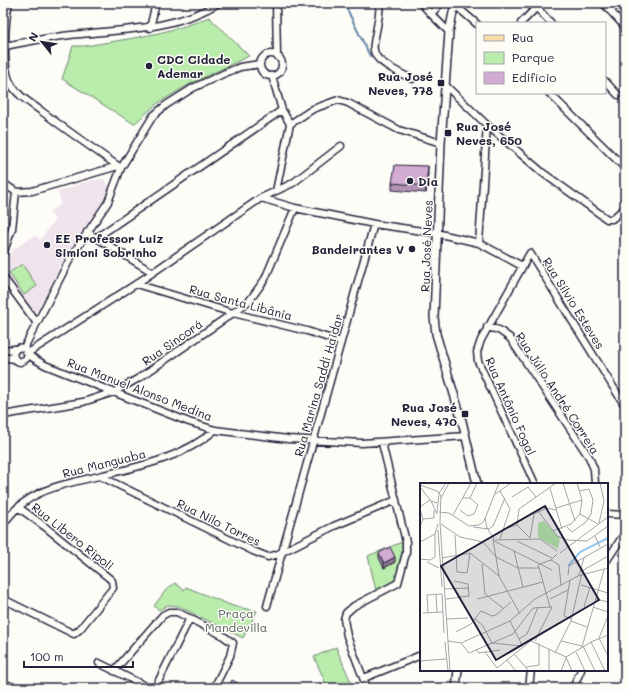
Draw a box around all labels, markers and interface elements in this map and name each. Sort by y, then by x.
north arrow [22,22,62,62]
legend [476,22,606,94]
text: N [24,29,41,44]
text: Rua [512,29,534,45]
text: Parque [512,49,555,65]
place label: CDC Cidade Ademar [157,51,230,81]
marker: CDC Cidade Ademar [144,61,154,71]
place label: Rua José Neves, 778 [368,68,434,98]
text: Edifício [512,69,556,85]
marker: Rua José Neves, 778 [436,78,446,88]
place label: Rua José Neves, 650 [456,118,522,148]
marker: Rua José Neves, 650 [443,128,453,138]
place label: Dia [418,173,438,189]
marker: Dia [405,176,415,186]
street label: Rua José Neves [416,199,436,292]
place label: EE Professor Luiz Simioni Sobrinho [55,230,164,260]
marker: EE Professor Luiz Simioni Sobrinho [42,240,52,250]
place label: Bandeirantes V [312,241,404,257]
marker: Bandeirantes V [407,244,417,254]
street label: Rua Sílvio Esteves [539,254,609,352]
street label: Rua Santa Libânia [188,281,294,323]
street label: Rua Marina Saddi Haidar [290,312,346,458]
street label: Rua Sincorá [139,315,205,369]
street label: Rua Júlio André Correia [512,329,604,457]
street label: Rua Manuel Alonso Medina [65,354,215,424]
street label: Rua Antônio Fogal [482,355,540,457]
place label: Rua José Neves, 470 [391,399,457,429]
marker: Rua José Neves, 470 [460,409,470,419]
street label: Rua Manguaba [61,445,147,481]
inset map [420,483,608,671]
street label: Rua Nilo Torres [175,495,264,549]
street label: Rua Libero Ripoli [29,499,117,573]
park label: Praça Mandevilla [205,605,267,635]
scale bar [24,643,133,669]
text: 100 m [30,648,64,664]

